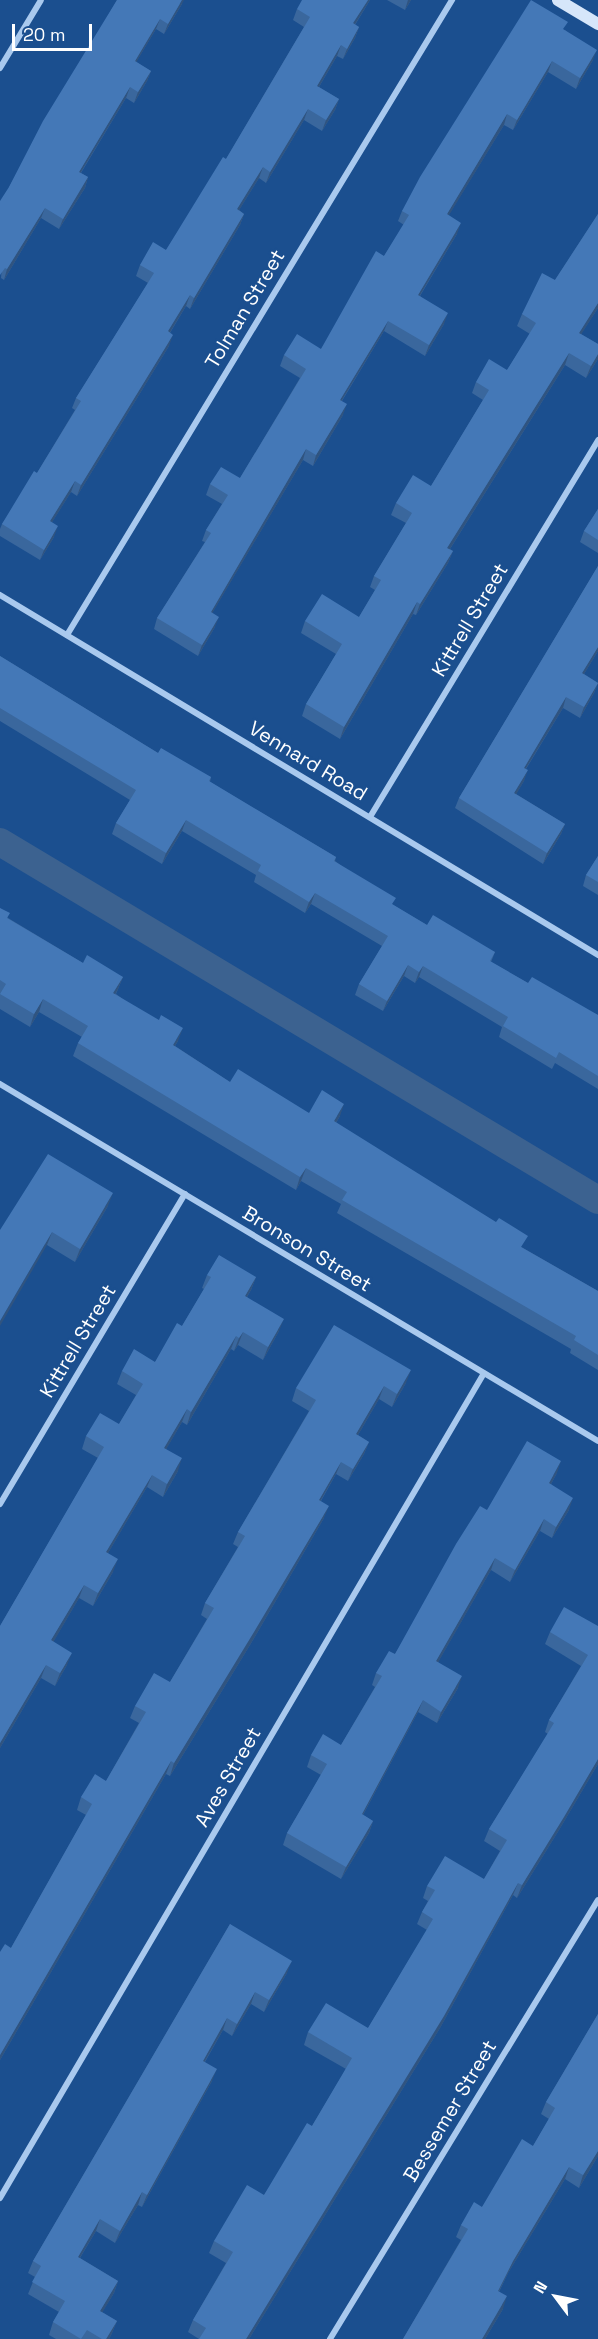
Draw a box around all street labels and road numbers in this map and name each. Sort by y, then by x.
street label: Tolman Street [200,245,290,373]
street label: Kittrell Street [427,559,513,681]
street label: Vennard Road [244,716,372,806]
street label: Bronson Street [238,1201,376,1297]
street label: Kittrell Street [35,1280,121,1402]
street label: Aves Street [190,1723,266,1831]
street label: Bessemer Street [398,2036,502,2186]

